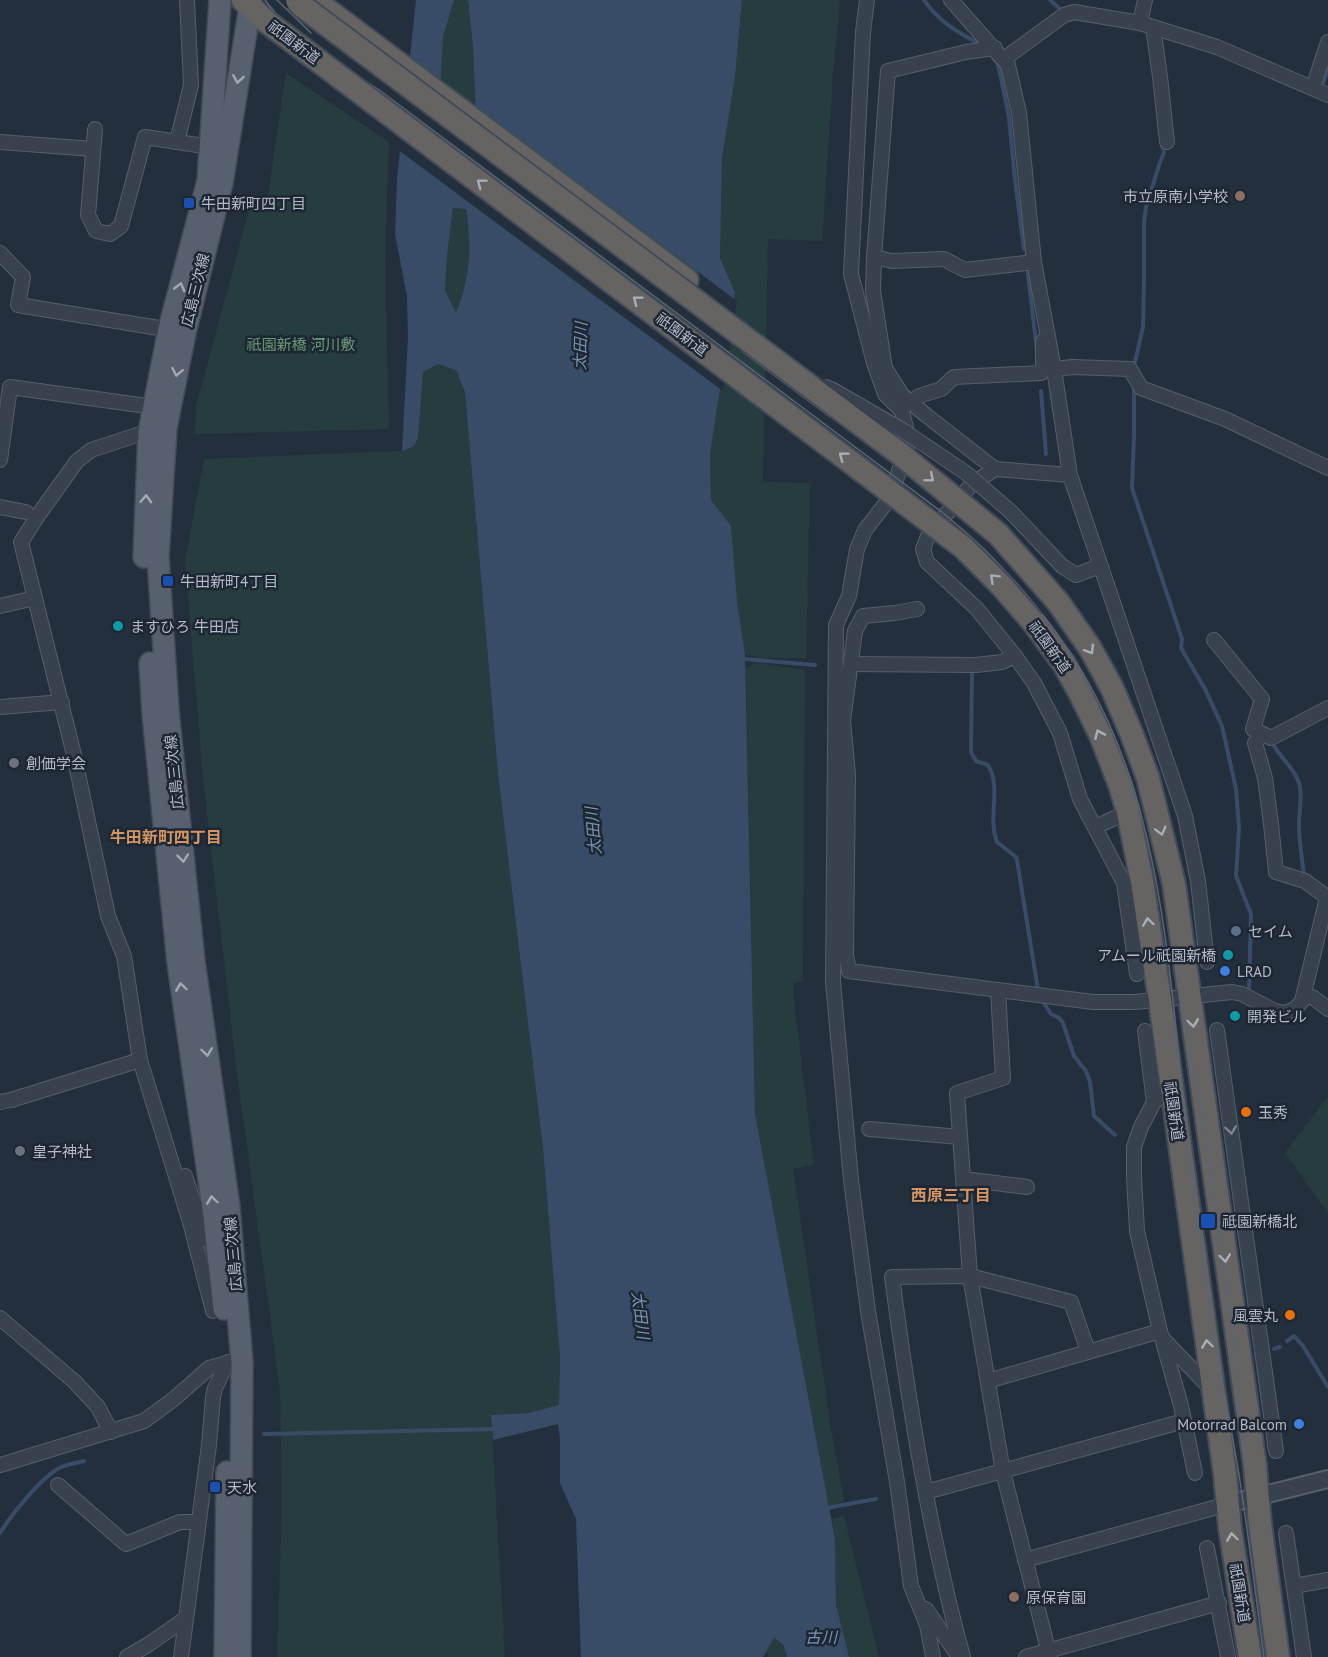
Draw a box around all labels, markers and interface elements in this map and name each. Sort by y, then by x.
street label: 祇園新道 [264,16,324,68]
one-way arrow [233,74,245,83]
one-way arrow [477,179,488,190]
place label: 市立原南小学校 [1123,187,1228,206]
marker: 市立原南小学校 [1233,189,1247,203]
place label: 牛田新町四丁目 [201,194,306,213]
marker: 牛田新町四丁目 [182,196,196,210]
street label: 広島三次線 [177,251,213,329]
one-way arrow [173,282,186,292]
one-way arrow [633,297,644,308]
street label: 祇園新道 [652,308,712,360]
water label: 太田川 [569,320,591,370]
park label: 祇園新橋 河川敷 [246,335,356,354]
one-way arrow [171,367,184,377]
one-way arrow [839,452,850,463]
one-way arrow [923,471,934,482]
one-way arrow [140,495,152,504]
place label: 牛田新町4丁目 [180,572,278,591]
marker: 牛田新町4丁目 [161,574,175,588]
one-way arrow [991,575,1002,586]
place label: ますひろ 牛田店 [130,617,239,636]
street label: 祇園新道 [1025,617,1075,677]
marker: ますひろ 牛田店 [111,619,125,633]
one-way arrow [1083,644,1095,654]
one-way arrow [1095,729,1107,740]
street label: 広島三次線 [161,734,187,810]
place label: 創価学会 [26,754,86,773]
marker: 創価学会 [7,756,21,770]
water label: 太田川 [581,804,605,856]
one-way arrow [1154,826,1167,836]
district label: 牛田新町四丁目 [110,827,222,847]
one-way arrow [176,854,189,863]
one-way arrow [1142,917,1154,926]
place label: セイム [1248,922,1293,941]
marker: セイム [1229,924,1243,938]
place label: アムール祇園新橋 [1097,946,1216,965]
marker: アムール祇園新橋 [1221,948,1235,962]
place label: LRAD [1237,962,1272,981]
marker: LRAD [1218,964,1232,978]
one-way arrow [176,982,188,991]
place label: 開発ビル [1247,1007,1307,1026]
marker: 開発ビル [1228,1009,1242,1023]
one-way arrow [1186,1018,1198,1028]
one-way arrow [200,1047,212,1057]
street label: 祇園新道 [1160,1080,1188,1142]
place label: 玉秀 [1258,1103,1288,1122]
marker: 玉秀 [1239,1105,1253,1119]
one-way arrow [1224,1125,1236,1135]
place label: 皇子神社 [32,1142,92,1161]
marker: 皇子神社 [13,1144,27,1158]
district label: 西原三丁目 [911,1185,991,1205]
one-way arrow [206,1196,218,1205]
marker: 祗園新橋北 [1199,1212,1217,1230]
place label: 祗園新橋北 [1222,1212,1297,1231]
street label: 広島三次線 [220,1216,246,1292]
one-way arrow [1219,1253,1231,1262]
water label: 太田川 [628,1290,654,1342]
place label: 風雲丸 [1233,1306,1278,1325]
marker: 風雲丸 [1283,1308,1297,1322]
one-way arrow [1202,1339,1214,1348]
place label: Motorrad Balcom [1177,1415,1287,1434]
marker: Motorrad Balcom [1292,1417,1306,1431]
place label: 天水 [227,1478,257,1497]
marker: 天水 [208,1480,222,1494]
one-way arrow [1226,1532,1238,1542]
street label: 祇園新道 [1226,1562,1254,1624]
place label: 原保育園 [1026,1588,1086,1607]
marker: 原保育園 [1007,1590,1021,1604]
water label: 古川 [805,1627,839,1647]

